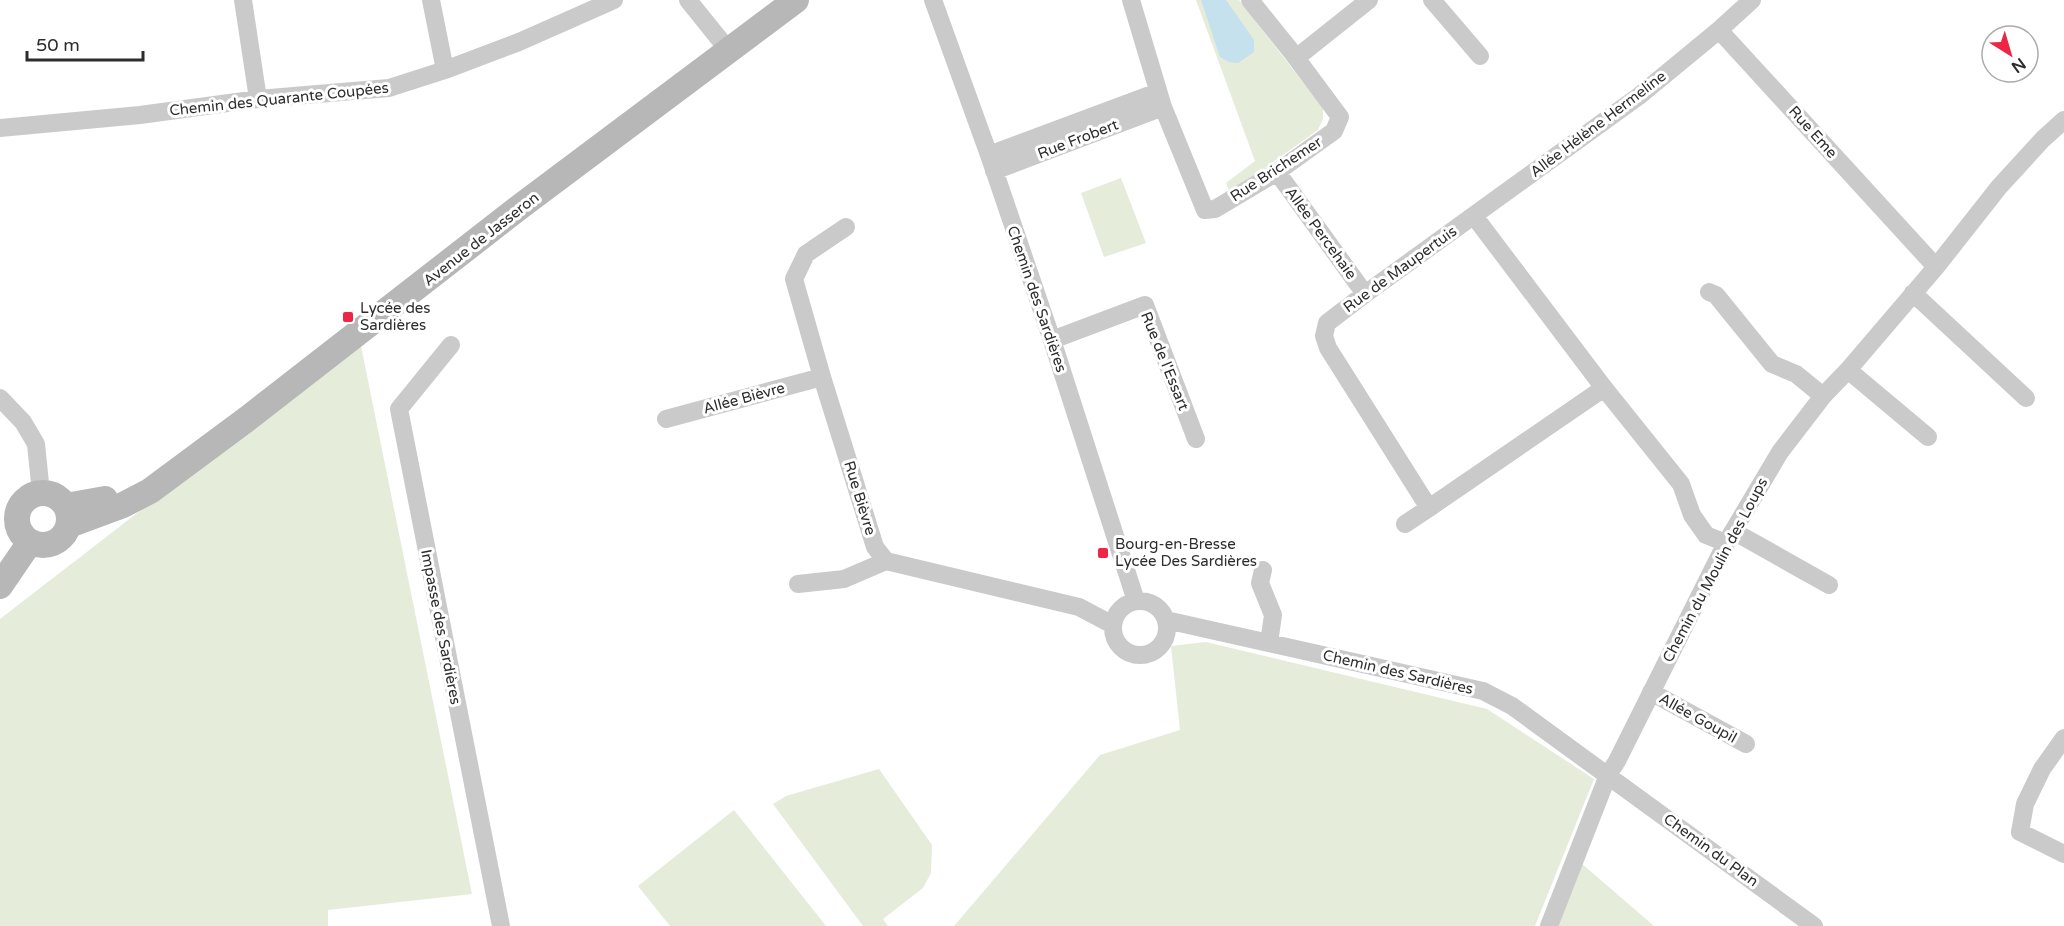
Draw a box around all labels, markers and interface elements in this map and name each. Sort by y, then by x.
scale bar [27,24,142,62]
north arrow [1980,24,2040,84]
text: 50 m [36,34,80,56]
text: N [2007,53,2030,77]
street label: Allée Hélène Hermeline [1526,67,1670,181]
street label: Chemin des Quarante Coupées [168,79,390,119]
street label: Rue Eme [1785,102,1841,162]
street label: Rue Frobert [1035,115,1121,163]
street label: Rue Brichemer [1227,133,1325,205]
street label: Allée Percehaie [1282,183,1360,283]
street label: Avenue de Jasseron [420,188,542,290]
street label: Rue de Maupertuis [1340,222,1460,316]
street label: Chemin des Sardières [1003,223,1071,375]
place label: Lycée des Sardières [360,299,431,334]
street label: Rue de l'Essart [1137,309,1193,413]
marker: Lycée des Sardières [341,310,355,324]
street label: Allée Bièvre [701,378,787,418]
street label: Rue Bièvre [840,459,880,537]
street label: Chemin du Moulin des Loups [1659,475,1771,665]
place label: Bourg-en-Bresse Lycée Des Sardières [1115,535,1257,570]
marker: Bourg-en-Bresse Lycée Des Sardières [1096,546,1110,560]
street label: Impasse des Sardières [417,548,465,706]
street label: Chemin des Sardières [1321,646,1475,698]
street label: Allée Goupil [1656,689,1740,747]
street label: Chemin du Plan [1660,810,1762,890]

